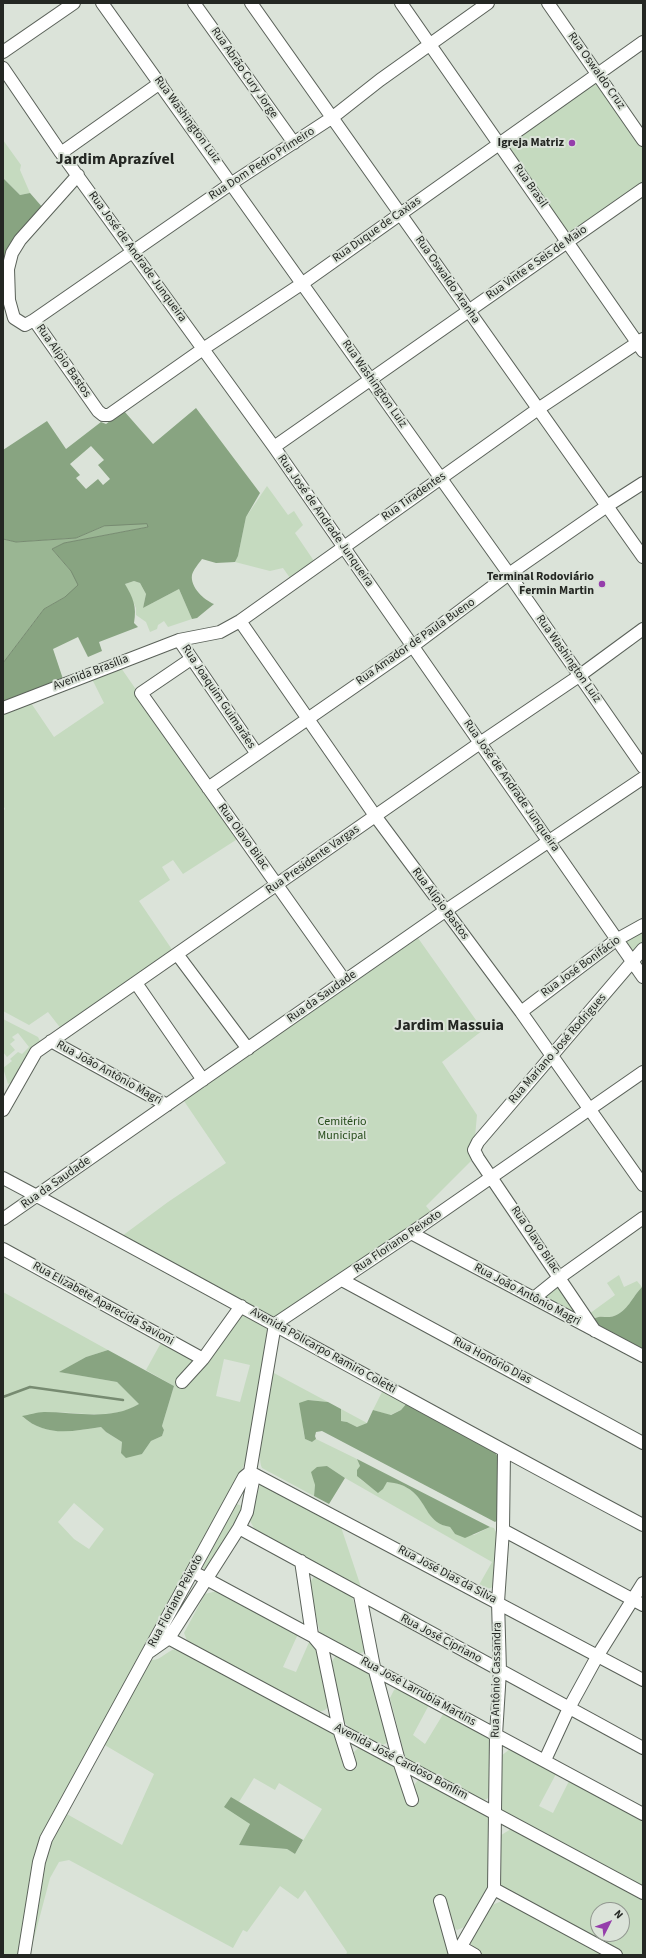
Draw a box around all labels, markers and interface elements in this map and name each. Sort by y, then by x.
street label: Rua Abrão Cury Jorge [207,25,281,121]
street label: Rua Oswaldo Cruz [564,30,628,112]
street label: Rua Washington Luiz [151,74,223,166]
street label: Rua Dom Pedro Primeiro [206,124,318,204]
place label: Igreja Matriz [498,136,564,150]
marker: Igreja Matriz [567,138,577,148]
district label: Jardim Aprazível [56,150,174,170]
street label: Rua Brasil [510,161,550,211]
street label: Rua José de Andrade Junqueira [85,189,189,325]
street label: Rua Duque de Caxias [330,194,424,266]
street label: Rua Vinte e Seis de Maio [484,223,590,303]
street label: Rua Oswaldo Aranha [411,233,483,327]
street label: Rua Alipio Bastos [32,322,94,400]
street label: Rua Washington Luiz [338,337,410,431]
street label: Rua José de Andrade Junqueira [274,452,376,590]
street label: Rua Tiradentes [379,470,449,524]
place label: Terminal Rodoviário Fermin Martin [487,570,594,598]
marker: Terminal Rodoviário Fermin Martin [597,579,607,589]
street label: Rua Amador de Paula Bueno [354,595,478,689]
street label: Rua Washington Luiz [532,612,604,706]
street label: Rua Joaquim Guimarães [178,642,258,752]
street label: Avenida Brasília [51,652,131,694]
street label: Rua José de Andrade Junqueira [460,717,562,855]
street label: Rua Olavo Bilac [214,801,272,873]
street label: Rua Presidente Vargas [263,822,363,898]
street label: Rua Alípio Bastos [408,865,472,943]
street label: Rua José Bonifácio [538,933,624,1001]
street label: Rua da Saudade [285,968,359,1026]
street label: Rua Mariano José Rodrigues [506,991,610,1107]
district label: Jardim Massuia [394,1016,504,1036]
street label: Rua João Antônio Magri [54,1038,164,1108]
park label: Cemitério Municipal [317,1115,367,1143]
street label: Rua da Saudade [19,1154,93,1212]
street label: Rua Olavo Bilac [507,1204,563,1276]
street label: Rua Floriano Peixoto [351,1207,445,1277]
street label: Rua Elizabete Aparecida Savioni [30,1259,176,1349]
street label: Rua João Antônio Magri [471,1261,583,1329]
street label: Avenida Policarpo Ramiro Coletti [248,1305,398,1397]
street label: Rua Honório Dias [450,1334,534,1388]
street label: Rua José Dias da Silva [395,1543,499,1607]
street label: Rua Floriano Peixoto [145,1552,207,1650]
street label: Rua José Cipriano [398,1611,484,1667]
street label: Rua Antônio Cassandra [489,1622,505,1738]
street label: Rua José Larrubia Martins [358,1654,478,1730]
street label: Avenida José Cardoso Bonfim [332,1721,470,1803]
north arrow [590,1902,630,1942]
text: N [611,1907,627,1922]

